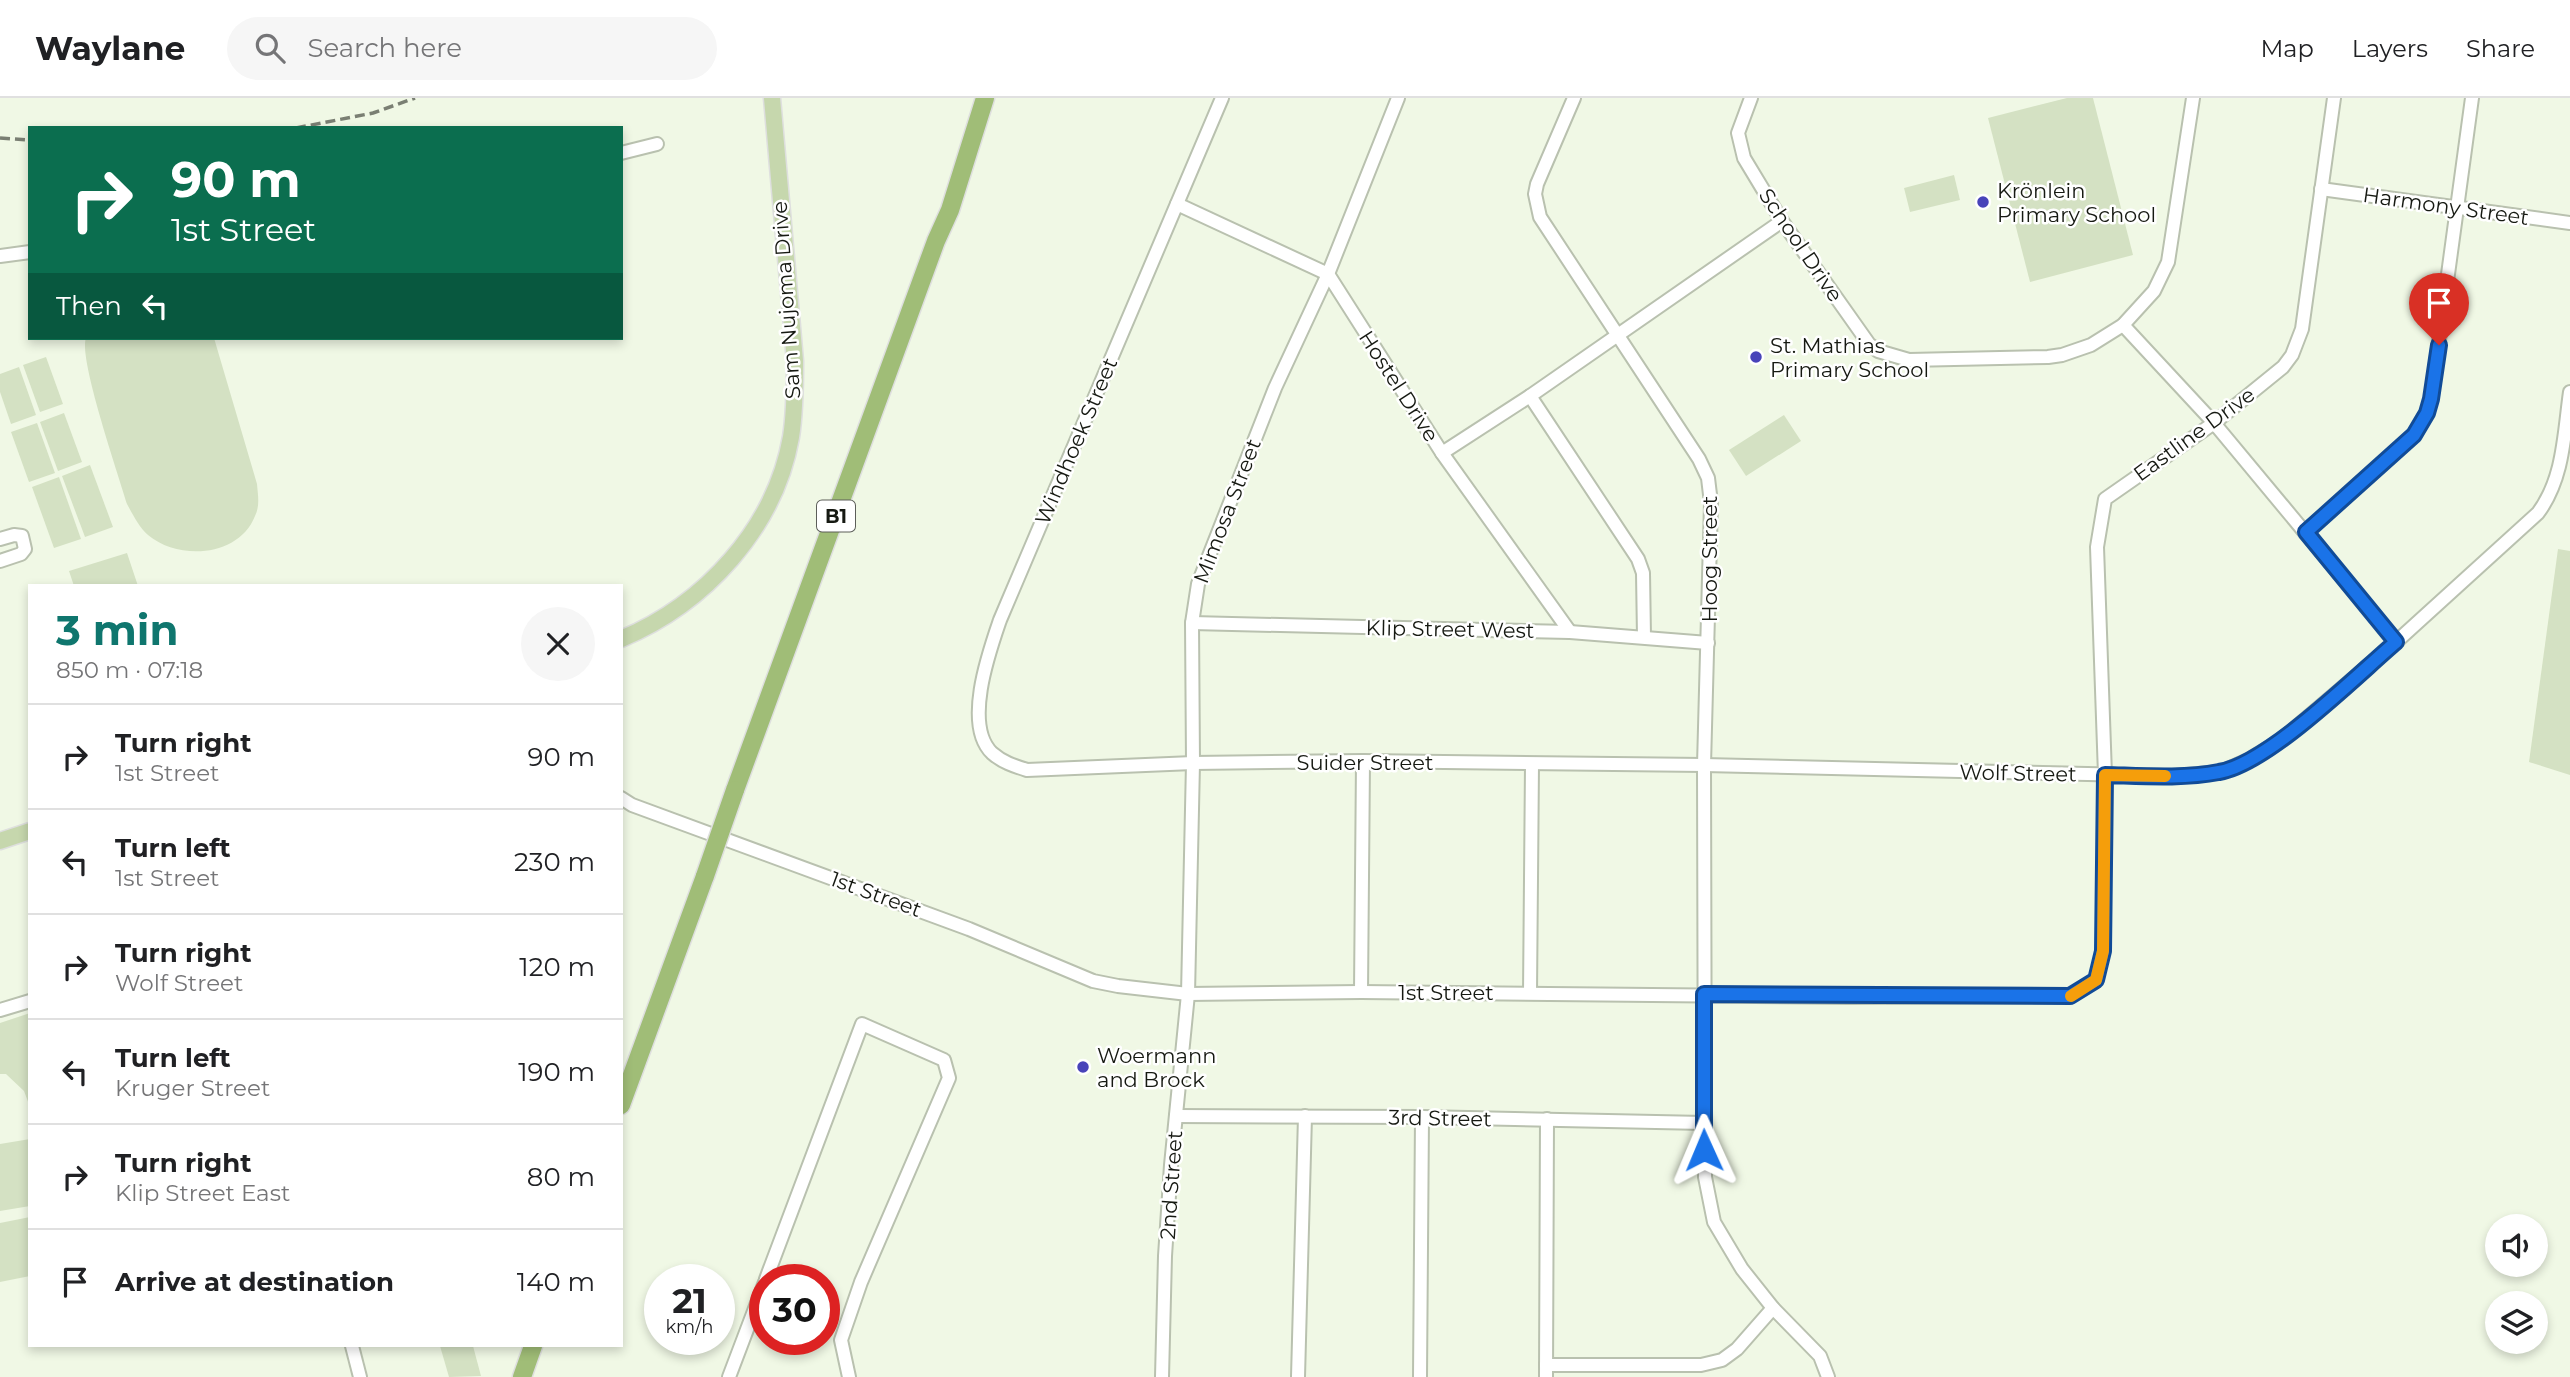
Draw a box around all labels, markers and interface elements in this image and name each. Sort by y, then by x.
search box [227,17,717,80]
text: Waylane [35,28,185,68]
icon: search [251,29,289,67]
text: Search here [307,32,462,64]
text: Map [2260,34,2314,63]
text: Layers [2352,34,2428,63]
text: Share [2466,34,2535,63]
text: 90 m [171,150,301,209]
icon: right [56,154,147,245]
place label: Krönlein Primary School [1997,178,2156,227]
street label: Harmony Street [2361,182,2531,230]
street label: School Drive [1754,184,1848,306]
marker: Krönlein Primary School [1975,194,1991,210]
street label: Sam Nujoma Drive [767,200,805,400]
text: 1st Street [171,210,316,249]
pin [2409,273,2469,345]
icon: arrive [2420,284,2458,322]
icon: left [136,287,174,325]
text: Then [56,290,122,322]
street label: Hostel Drive [1354,326,1444,446]
place label: St. Mathias Primary School [1770,333,1929,382]
marker: St. Mathias Primary School [1748,349,1764,365]
street label: Windhoek Street [1030,354,1122,528]
street label: Eastline Drive [2129,382,2259,486]
street label: Mimosa Street [1188,435,1266,587]
street label: Hoog Street [1697,496,1722,622]
road number: B1 [817,500,855,532]
text: 3 min [56,604,178,656]
button: close [521,607,595,681]
street label: Klip Street West [1365,615,1535,643]
text: 850 m · 07:18 [56,656,203,684]
text: Turn right [115,727,251,759]
icon: right [56,738,94,776]
text: 90 m [528,741,595,773]
street label: Suider Street [1296,750,1434,775]
text: 1st Street [115,759,219,787]
street label: Wolf Street [1959,759,2077,787]
text: Turn left [115,832,231,864]
icon: left [56,843,94,881]
text: 230 m [514,846,595,878]
text: 1st Street [115,864,219,892]
street label: 1st Street [827,866,925,922]
text: Turn right [115,937,251,969]
icon: right [56,948,94,986]
text: 120 m [519,951,595,983]
text: Wolf Street [115,969,243,997]
street label: 1st Street [1398,980,1494,1005]
text: Turn left [115,1042,231,1074]
place label: Woermann and Brock [1097,1043,1216,1092]
icon: left [56,1053,94,1091]
text: 190 m [518,1056,595,1088]
marker: Woermann and Brock [1075,1059,1091,1075]
text: Kruger Street [115,1074,270,1102]
street label: 3rd Street [1388,1105,1492,1131]
position arrow [1667,1113,1741,1187]
street label: 2nd Street [1155,1130,1187,1240]
text: Turn right [115,1147,251,1179]
icon: right [56,1158,94,1196]
text: 80 m [527,1161,595,1193]
text: Klip Street East [115,1179,290,1207]
map controls [2485,1214,2548,1354]
button: sound [2485,1214,2548,1277]
icon: arrive [56,1263,94,1301]
speed limit sign: 30 [749,1264,840,1355]
text: Arrive at destination [115,1266,394,1298]
text: 140 m [517,1266,595,1298]
text: 21 [672,1279,707,1322]
button: layers [2485,1291,2548,1354]
text: km/h [665,1316,714,1338]

